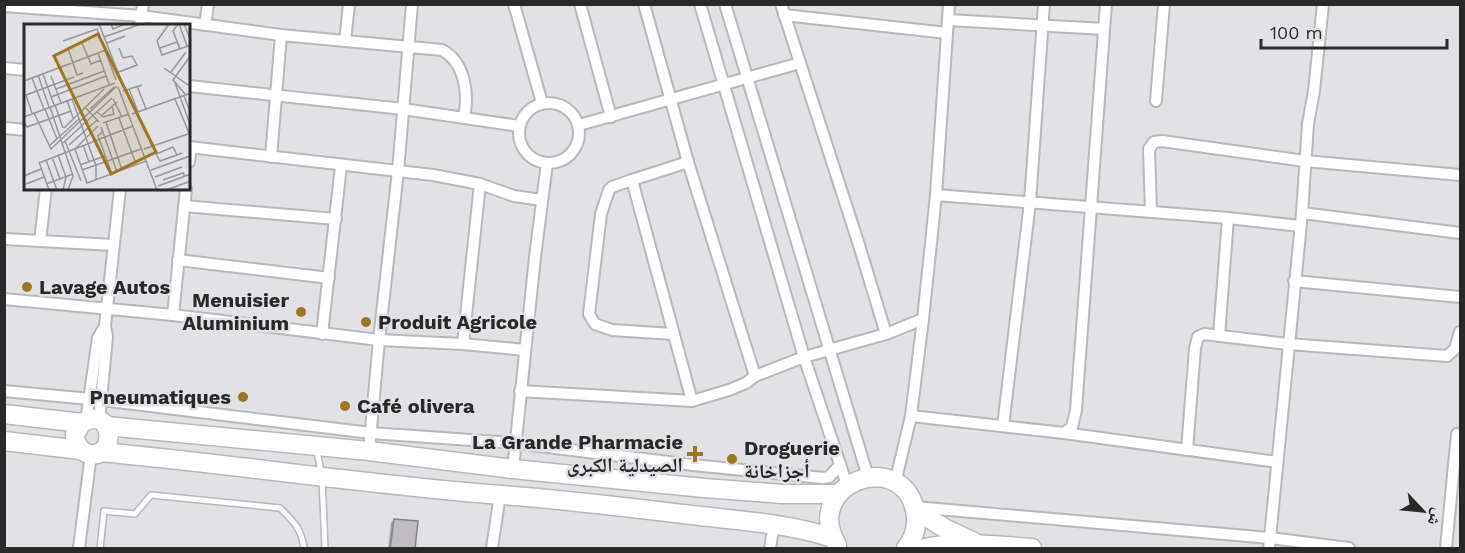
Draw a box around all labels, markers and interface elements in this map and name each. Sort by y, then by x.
scale bar [1261,12,1447,50]
text: 100 m [1270,22,1323,43]
inset map [24,24,190,190]
place label: Lavage Autos [39,275,171,299]
marker: Lavage Autos [20,280,34,294]
place label: Menuisier Aluminium [182,288,289,335]
marker: Menuisier Aluminium [294,305,308,319]
place label: Produit Agricole [378,310,537,334]
marker: Produit Agricole [359,315,373,329]
place label: Pneumatiques [90,385,231,409]
marker: Pneumatiques [236,390,250,404]
place label: Café olivera [357,394,475,418]
marker: Café olivera [338,399,352,413]
place label: La Grande Pharmacie الصيدلية الكبرى [472,430,683,477]
place label: Droguerie أجزاخانة [744,436,840,483]
marker: La Grande Pharmacie الصيدلية الكبرى [688,447,702,461]
marker: Droguerie أجزاخانة [725,452,739,466]
north arrow [1393,481,1453,541]
text: ش [1424,506,1448,529]

